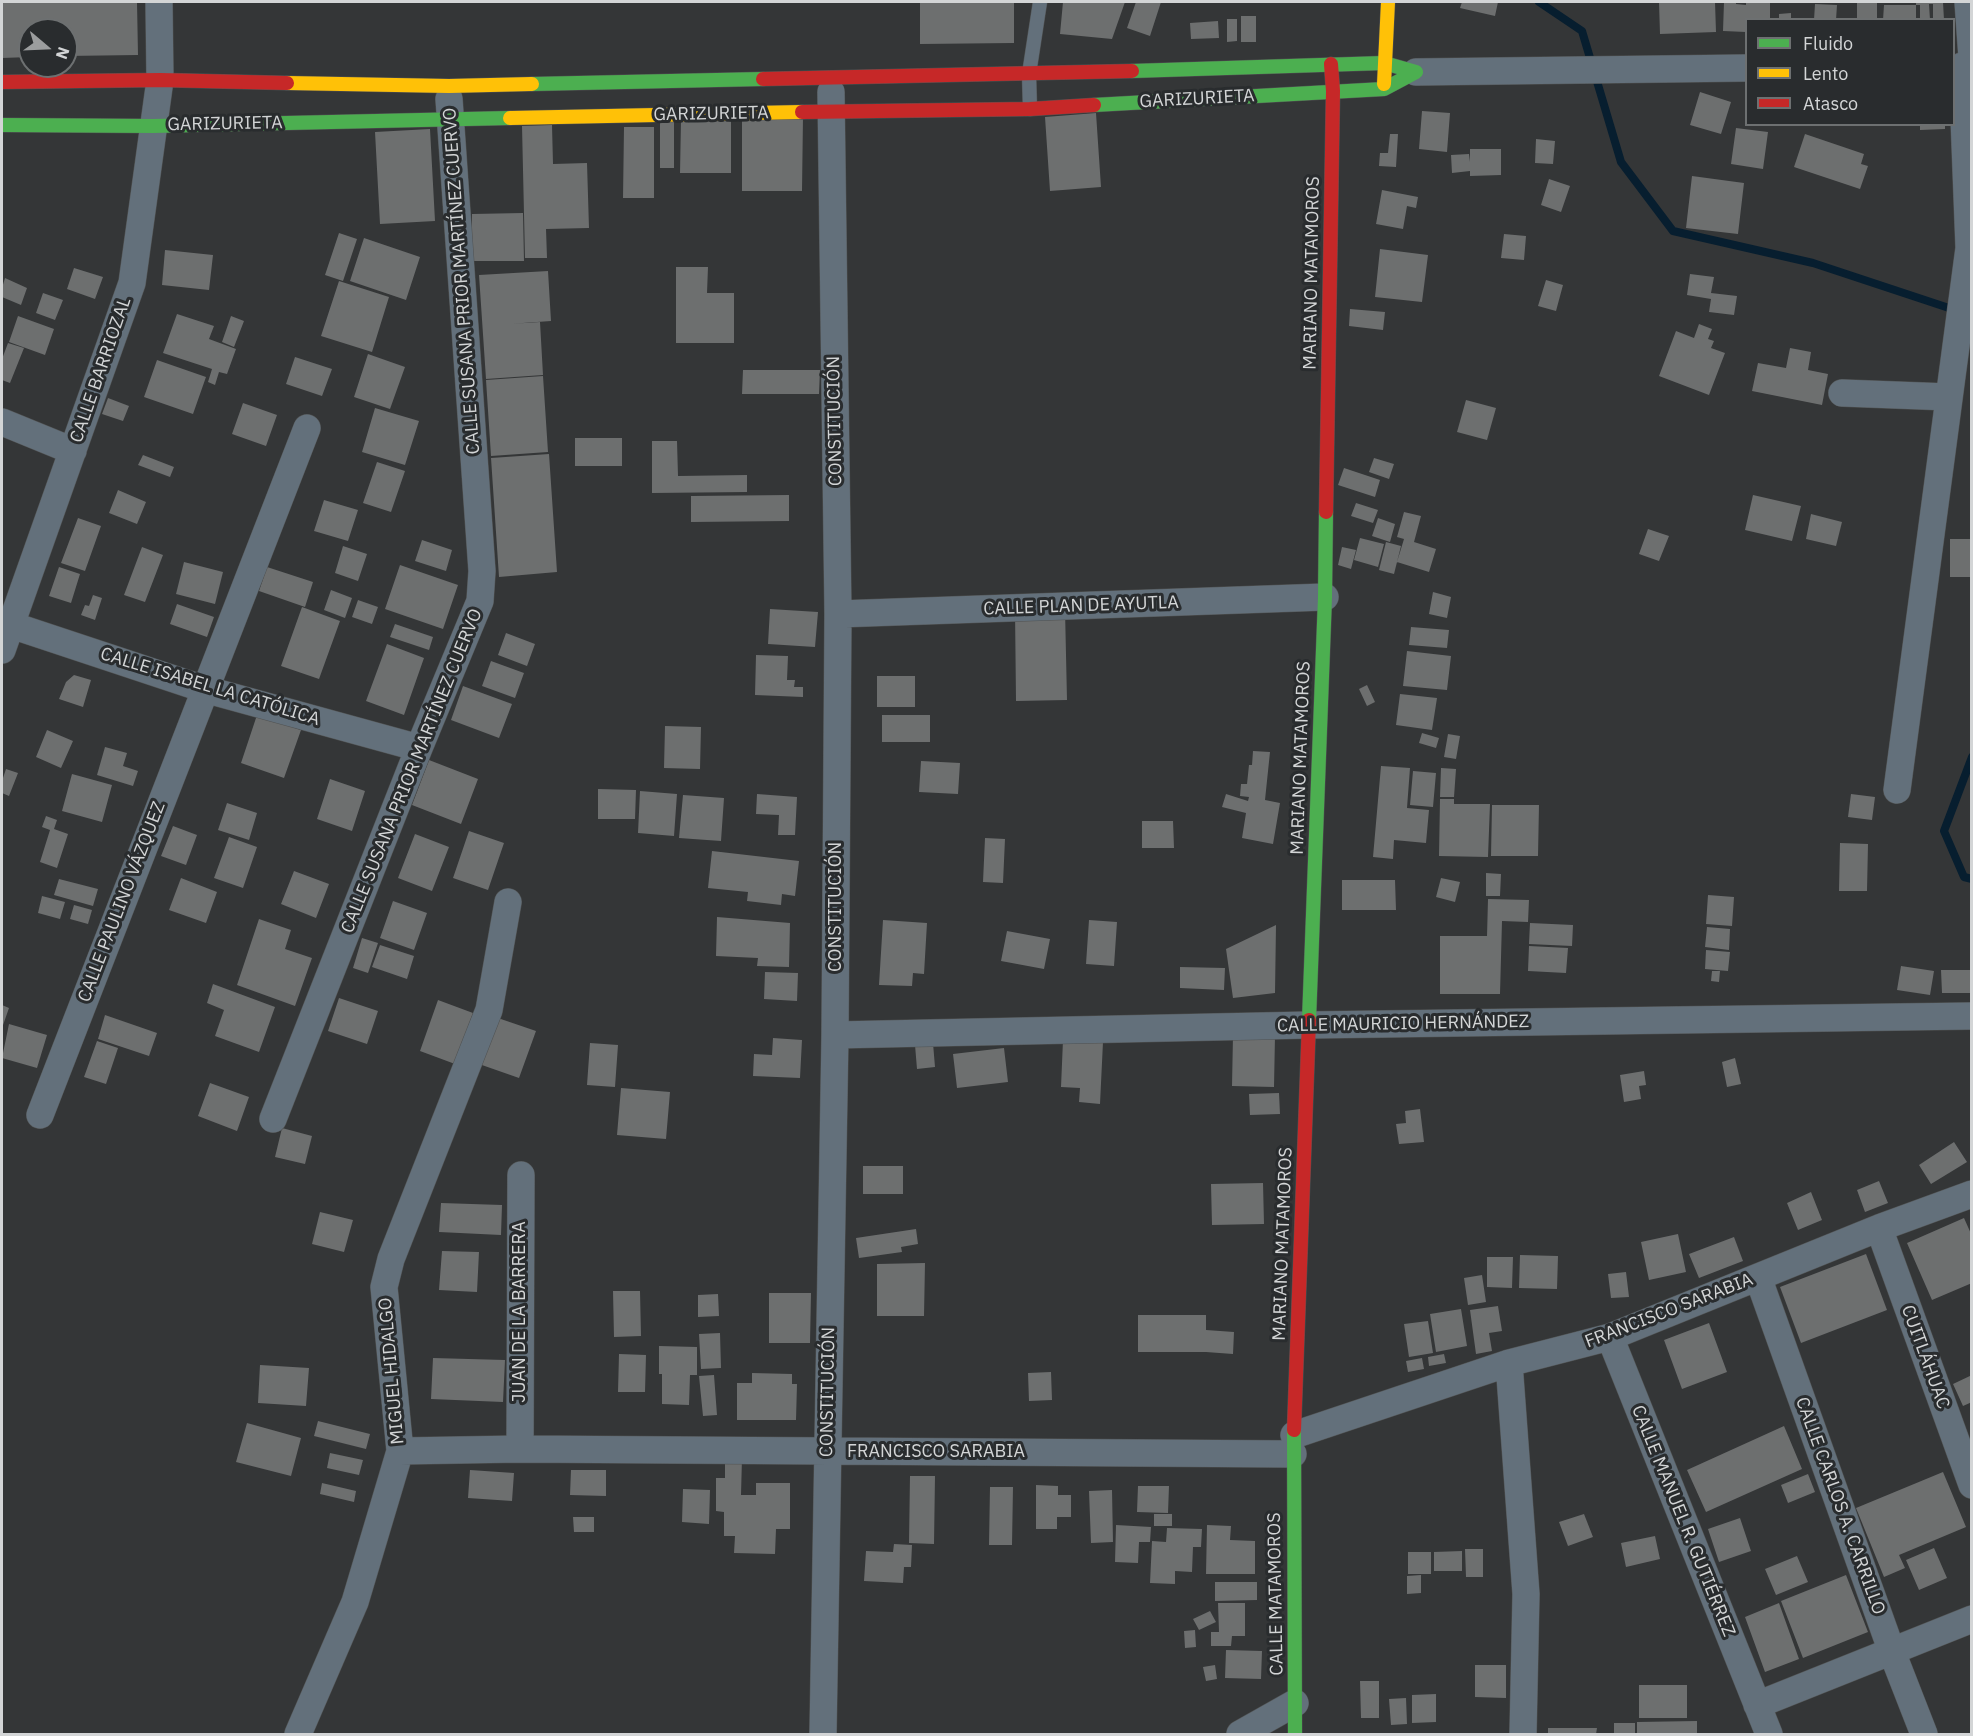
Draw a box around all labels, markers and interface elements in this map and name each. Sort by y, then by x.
north arrow [18,18,78,78]
legend [1745,18,1955,126]
text: Fluido [1803,32,1853,55]
text: N [52,44,74,62]
text: Lento [1803,62,1848,85]
street label: GARIZURIETA [1139,85,1255,113]
text: Atasco [1803,92,1858,115]
street label: GARIZURIETA [653,102,769,126]
street label: CALLE SUSANA PRIOR MARTÍNEZ CUERVO [439,107,485,455]
street label: GARIZURIETA [167,112,283,136]
street label: MARIANO MATAMOROS [1300,176,1324,370]
street label: CALLE BARRIOZAL [66,294,136,446]
street label: CONSTITUCIÓN [823,356,847,486]
street label: CALLE PLAN DE AYUTLA [983,592,1179,620]
street label: CALLE SUSANA PRIOR MARTÍNEZ CUERVO [337,606,487,936]
street label: CALLE ISABEL LA CATÓLICA [98,643,322,731]
street label: MARIANO MATAMOROS [1287,661,1315,855]
street label: CALLE PAULINO VÁZQUEZ [74,799,170,1005]
street label: CONSTITUCIÓN [825,842,847,972]
street label: CALLE MAURICIO HERNÁNDEZ [1277,1011,1529,1037]
street label: MARIANO MATAMOROS [1269,1147,1297,1341]
street label: JUAN DE LA BARRERA [509,1221,531,1403]
street label: FRANCISCO SARABIA [1582,1269,1756,1353]
street label: MIGUEL HIDALGO [375,1297,409,1445]
street label: CUITLÁHUAC [1896,1302,1954,1412]
street label: CONSTITUCIÓN [816,1327,840,1457]
street label: CALLE CARLOS A. CARRILLO [1791,1394,1889,1618]
street label: CALLE MANUEL R. GUTIÉRREZ [1627,1402,1739,1640]
street label: FRANCISCO SARABIA [847,1441,1025,1463]
street label: CALLE MATAMOROS [1264,1512,1288,1676]

